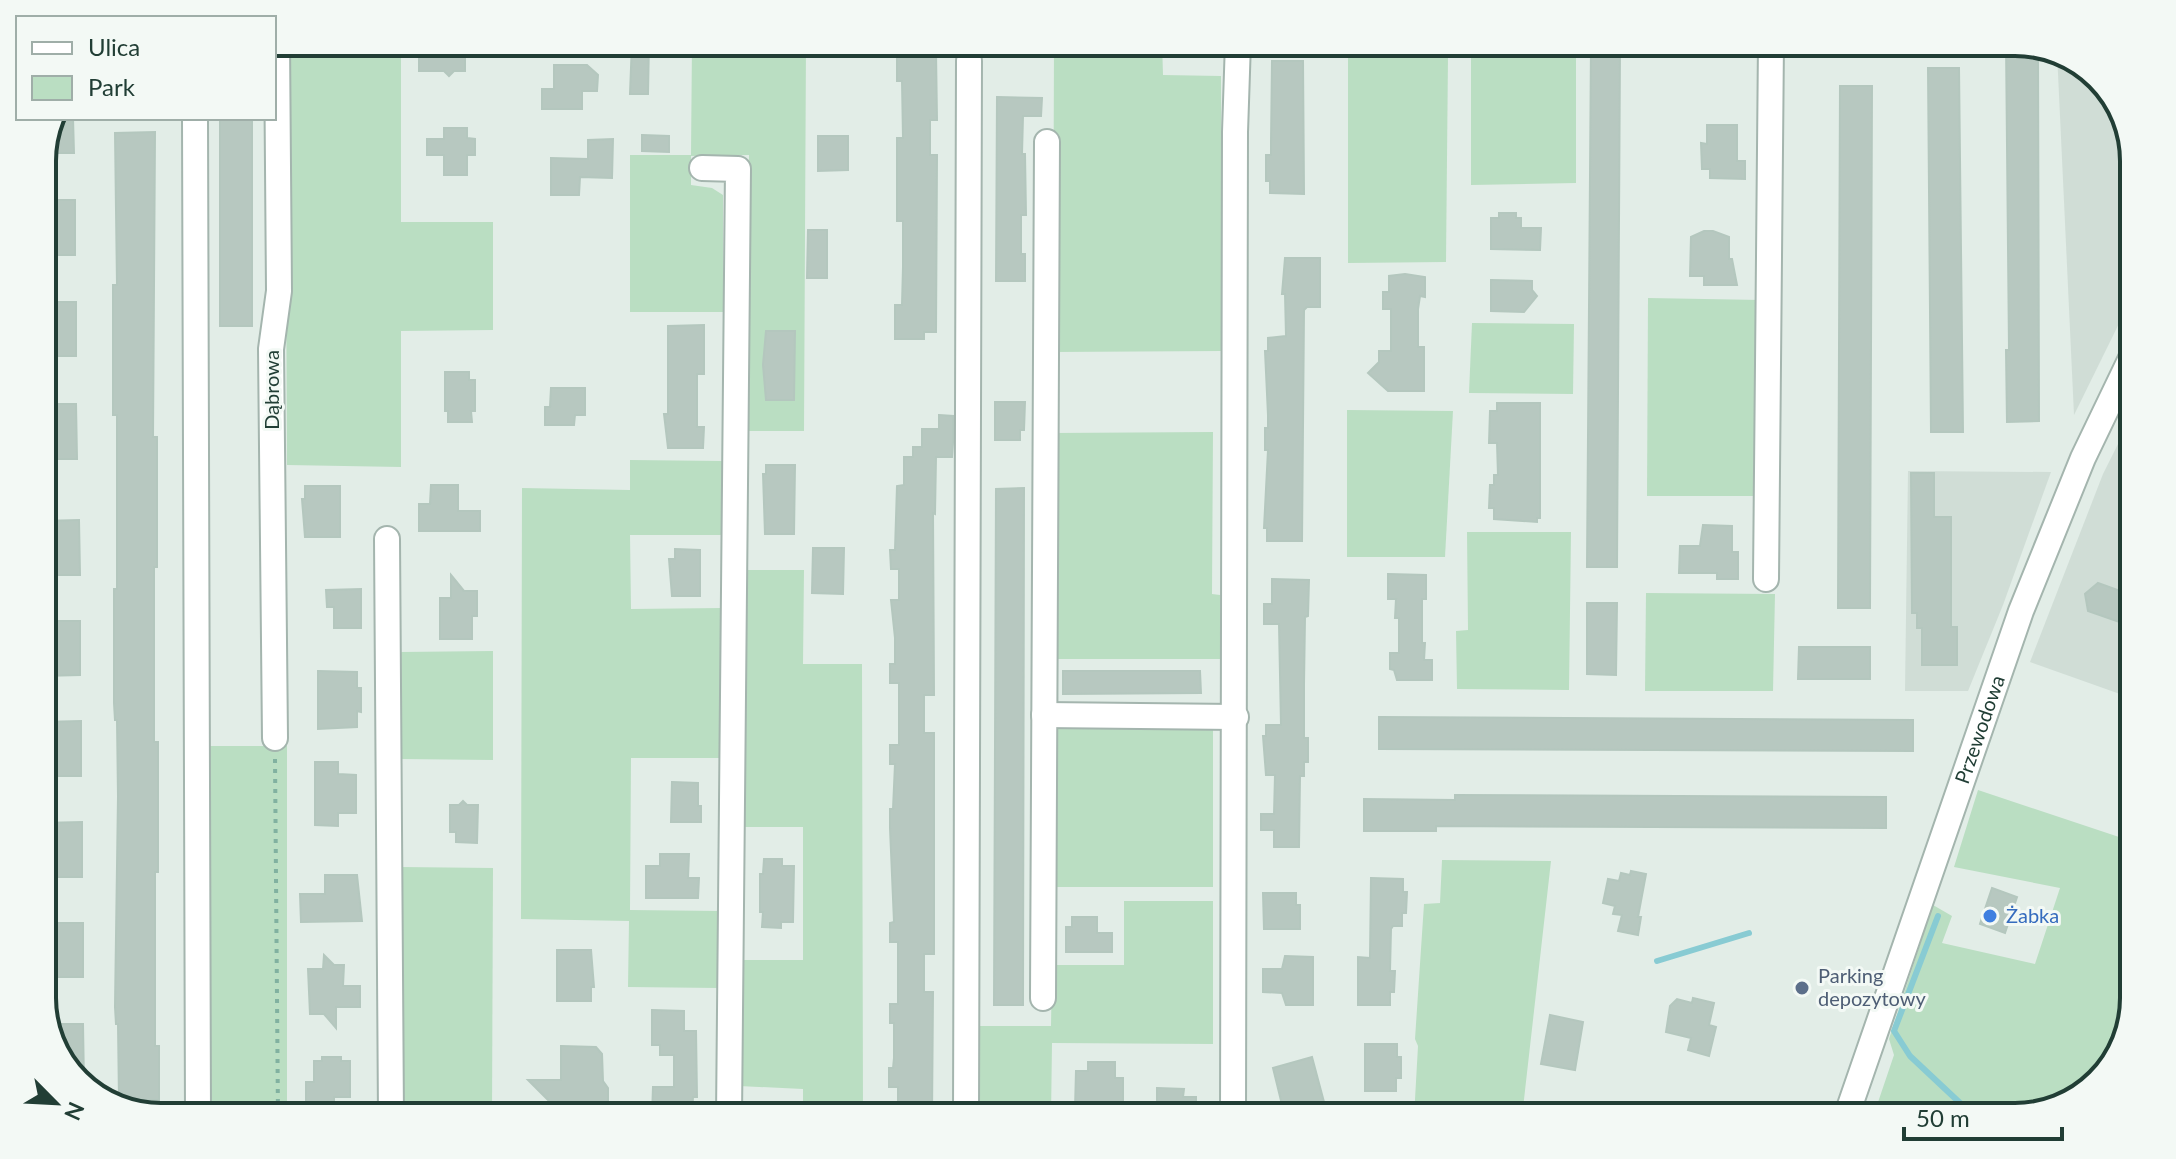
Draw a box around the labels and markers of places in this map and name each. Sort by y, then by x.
place label: Żabka [2006,903,2059,927]
marker: Żabka [1981,907,1999,925]
place label: Parking depozytowy [1818,963,1926,1010]
marker: Parking depozytowy [1793,979,1811,997]

